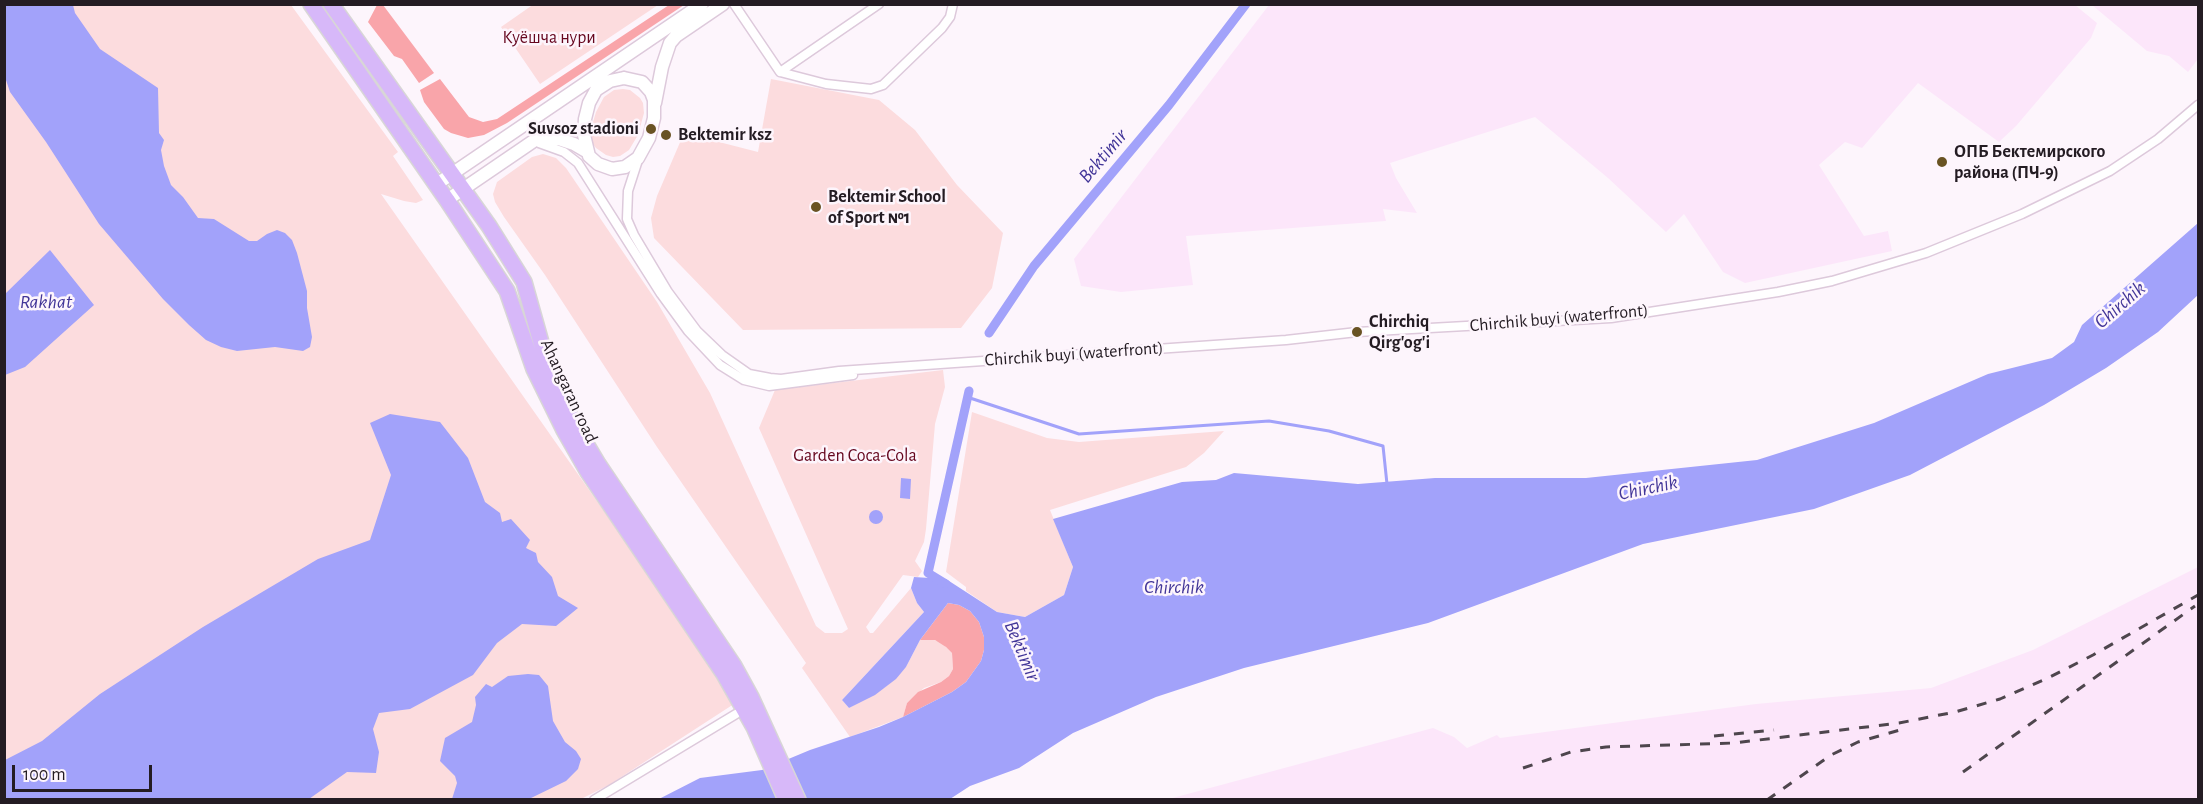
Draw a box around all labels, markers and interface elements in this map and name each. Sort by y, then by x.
park label: Куёшча нури [502,27,596,49]
place label: Suvsoz stadioni [528,118,639,140]
marker: Suvsoz stadioni [644,122,658,136]
place label: Bektemir ksz [678,124,772,146]
water label: Bektimir [1074,124,1132,188]
marker: Bektemir ksz [659,128,673,142]
place label: ОПБ Бектемирского района (ПЧ-9) [1954,141,2105,184]
marker: ОПБ Бектемирского района (ПЧ-9) [1935,155,1949,169]
place label: Bektemir School of Sport №1 [828,186,946,228]
marker: Bektemir School of Sport №1 [809,200,823,214]
water label: Chirchik [2090,276,2150,334]
water label: Rakhat [20,290,72,314]
street label: Chirchik buyi (waterfront) [1469,299,1649,337]
place label: Chirchiq Qirg'og'i [1369,311,1430,354]
marker: Chirchiq Qirg'og'i [1350,325,1364,339]
street label: Ahangaran road [536,336,602,446]
street label: Chirchik buyi (waterfront) [984,337,1164,371]
park label: Garden Coca-Cola [793,445,917,467]
water label: Chirchik [1616,470,1680,506]
water label: Chirchik [1144,575,1204,599]
water label: Bektimir [999,617,1045,685]
scale bar [15,753,154,791]
text: 100 m [23,766,66,784]

